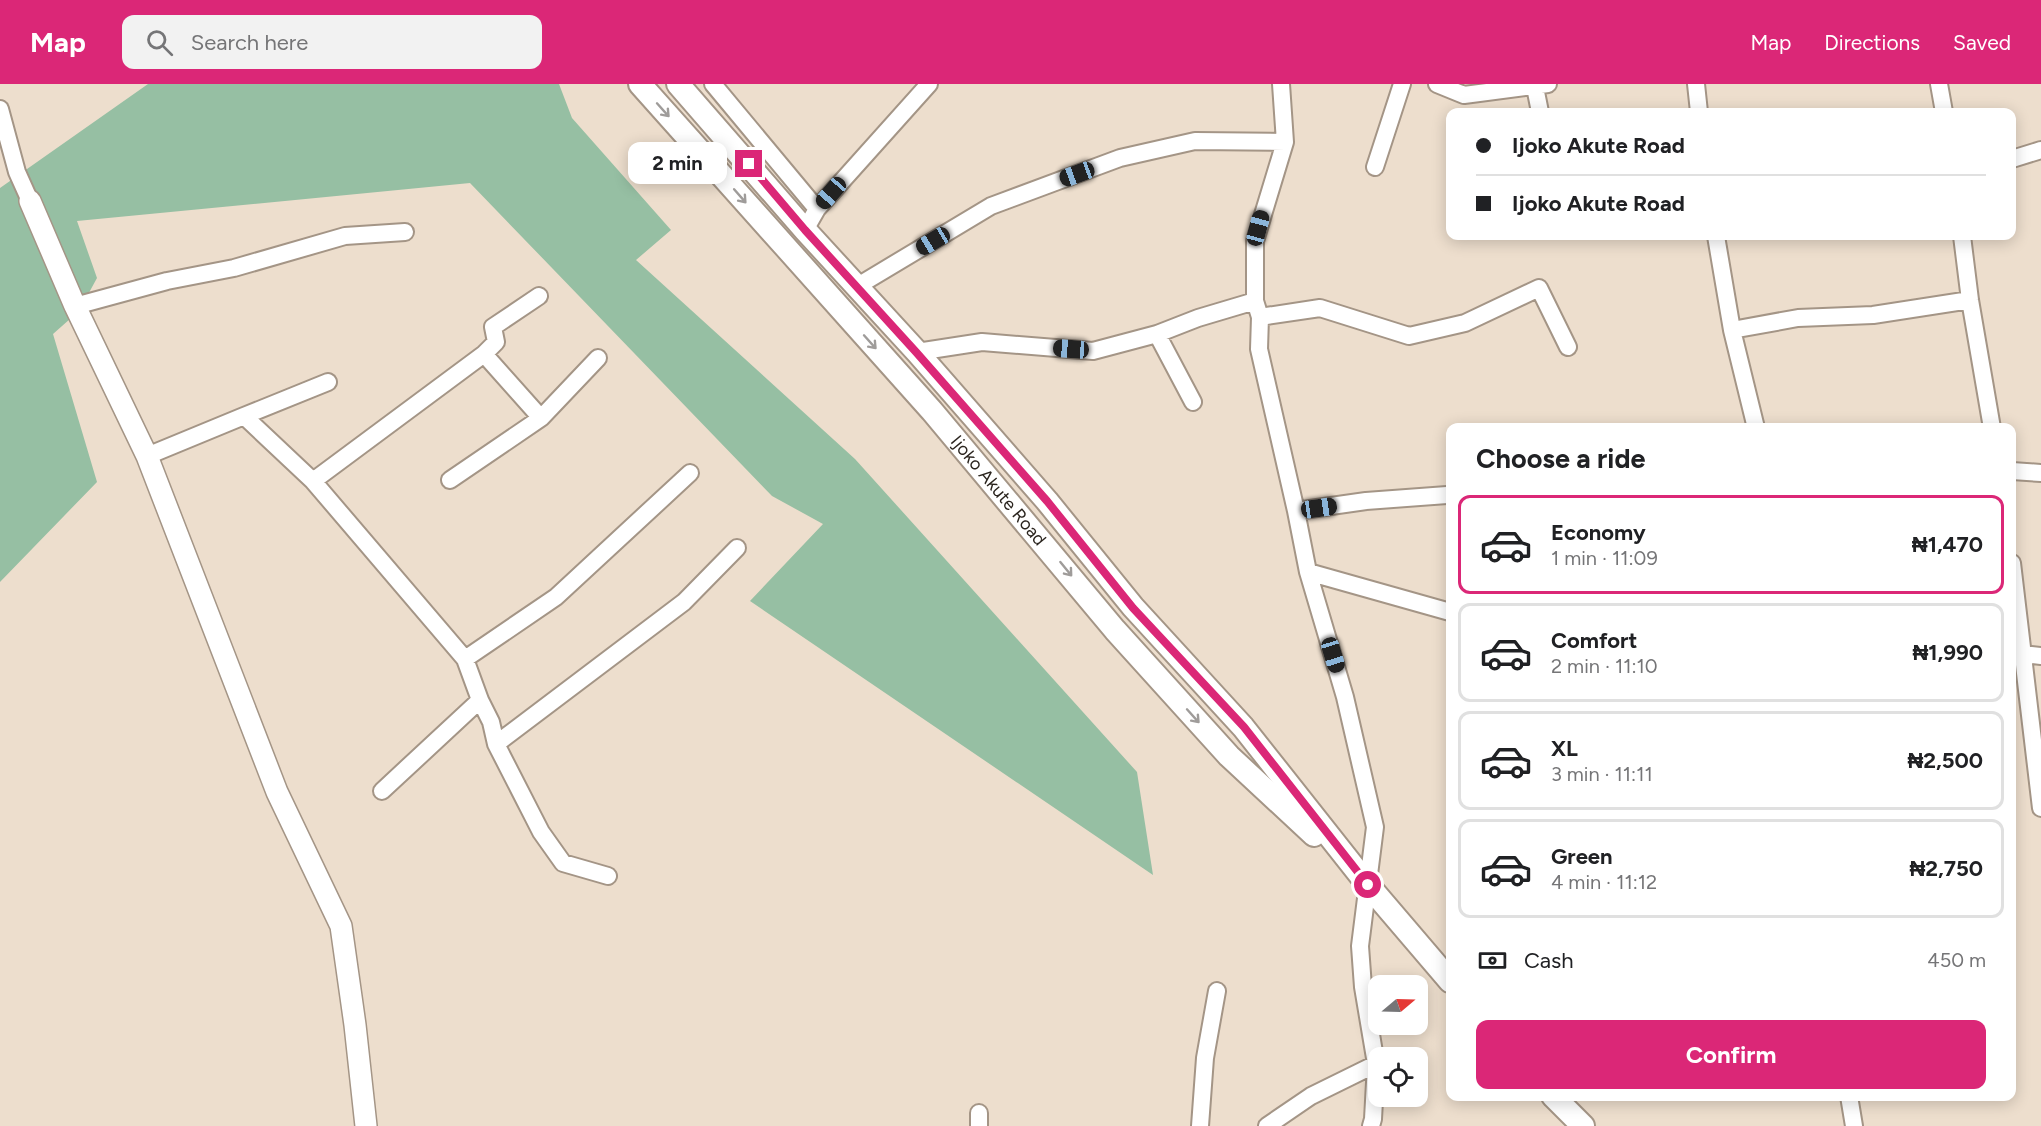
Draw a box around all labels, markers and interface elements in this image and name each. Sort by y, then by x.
search box [122,15,542,69]
text: Map [30,25,86,59]
icon: search [143,26,176,59]
text: Search here [191,29,308,56]
text: Map [1750,30,1791,55]
text: Directions [1824,30,1920,55]
text: Saved [1953,30,2011,55]
one-way arrow [656,103,670,118]
text: Ijoko Akute Road [1512,132,1685,159]
callout: 2 min [629,143,728,185]
route end [735,150,762,177]
text: 2 min [652,151,703,175]
car [1057,159,1097,189]
car [812,174,850,212]
one-way arrow [733,189,747,204]
text: Ijoko Akute Road [1512,190,1685,217]
car [1245,208,1271,248]
car [913,224,953,258]
one-way arrow [863,334,877,349]
car [1052,339,1090,359]
street label: Ijoko Akute Road [946,431,1051,550]
text: Choose a ride [1476,442,1645,475]
car [1300,497,1338,519]
icon: car [1479,518,1533,572]
text: Economy [1551,519,1646,546]
text: ₦1,470 [1912,531,1983,558]
text: 1 min · 11:09 [1551,546,1658,570]
one-way arrow [1059,561,1072,577]
icon: car [1479,626,1533,680]
text: Comfort [1551,627,1637,654]
car [1319,635,1347,675]
text: ₦1,990 [1912,639,1983,666]
text: 2 min · 11:10 [1551,654,1658,678]
one-way arrow [1186,709,1200,724]
icon: car [1479,734,1533,788]
text: XL [1551,735,1578,762]
text: ₦2,500 [1907,747,1983,774]
text: 3 min · 11:11 [1551,762,1653,786]
icon: car [1479,842,1533,896]
text: Green [1551,843,1613,870]
text: ₦2,750 [1909,855,1983,882]
text: 4 min · 11:12 [1551,870,1657,894]
route start [1354,871,1381,898]
icon: cash [1476,944,1509,977]
text: Cash [1524,947,1574,974]
text: 450 m [1927,948,1986,972]
north arrow [1368,975,1428,1035]
map controls [1368,975,1428,1107]
button: Confirm [1476,1020,1986,1089]
button: locate [1368,1047,1428,1107]

